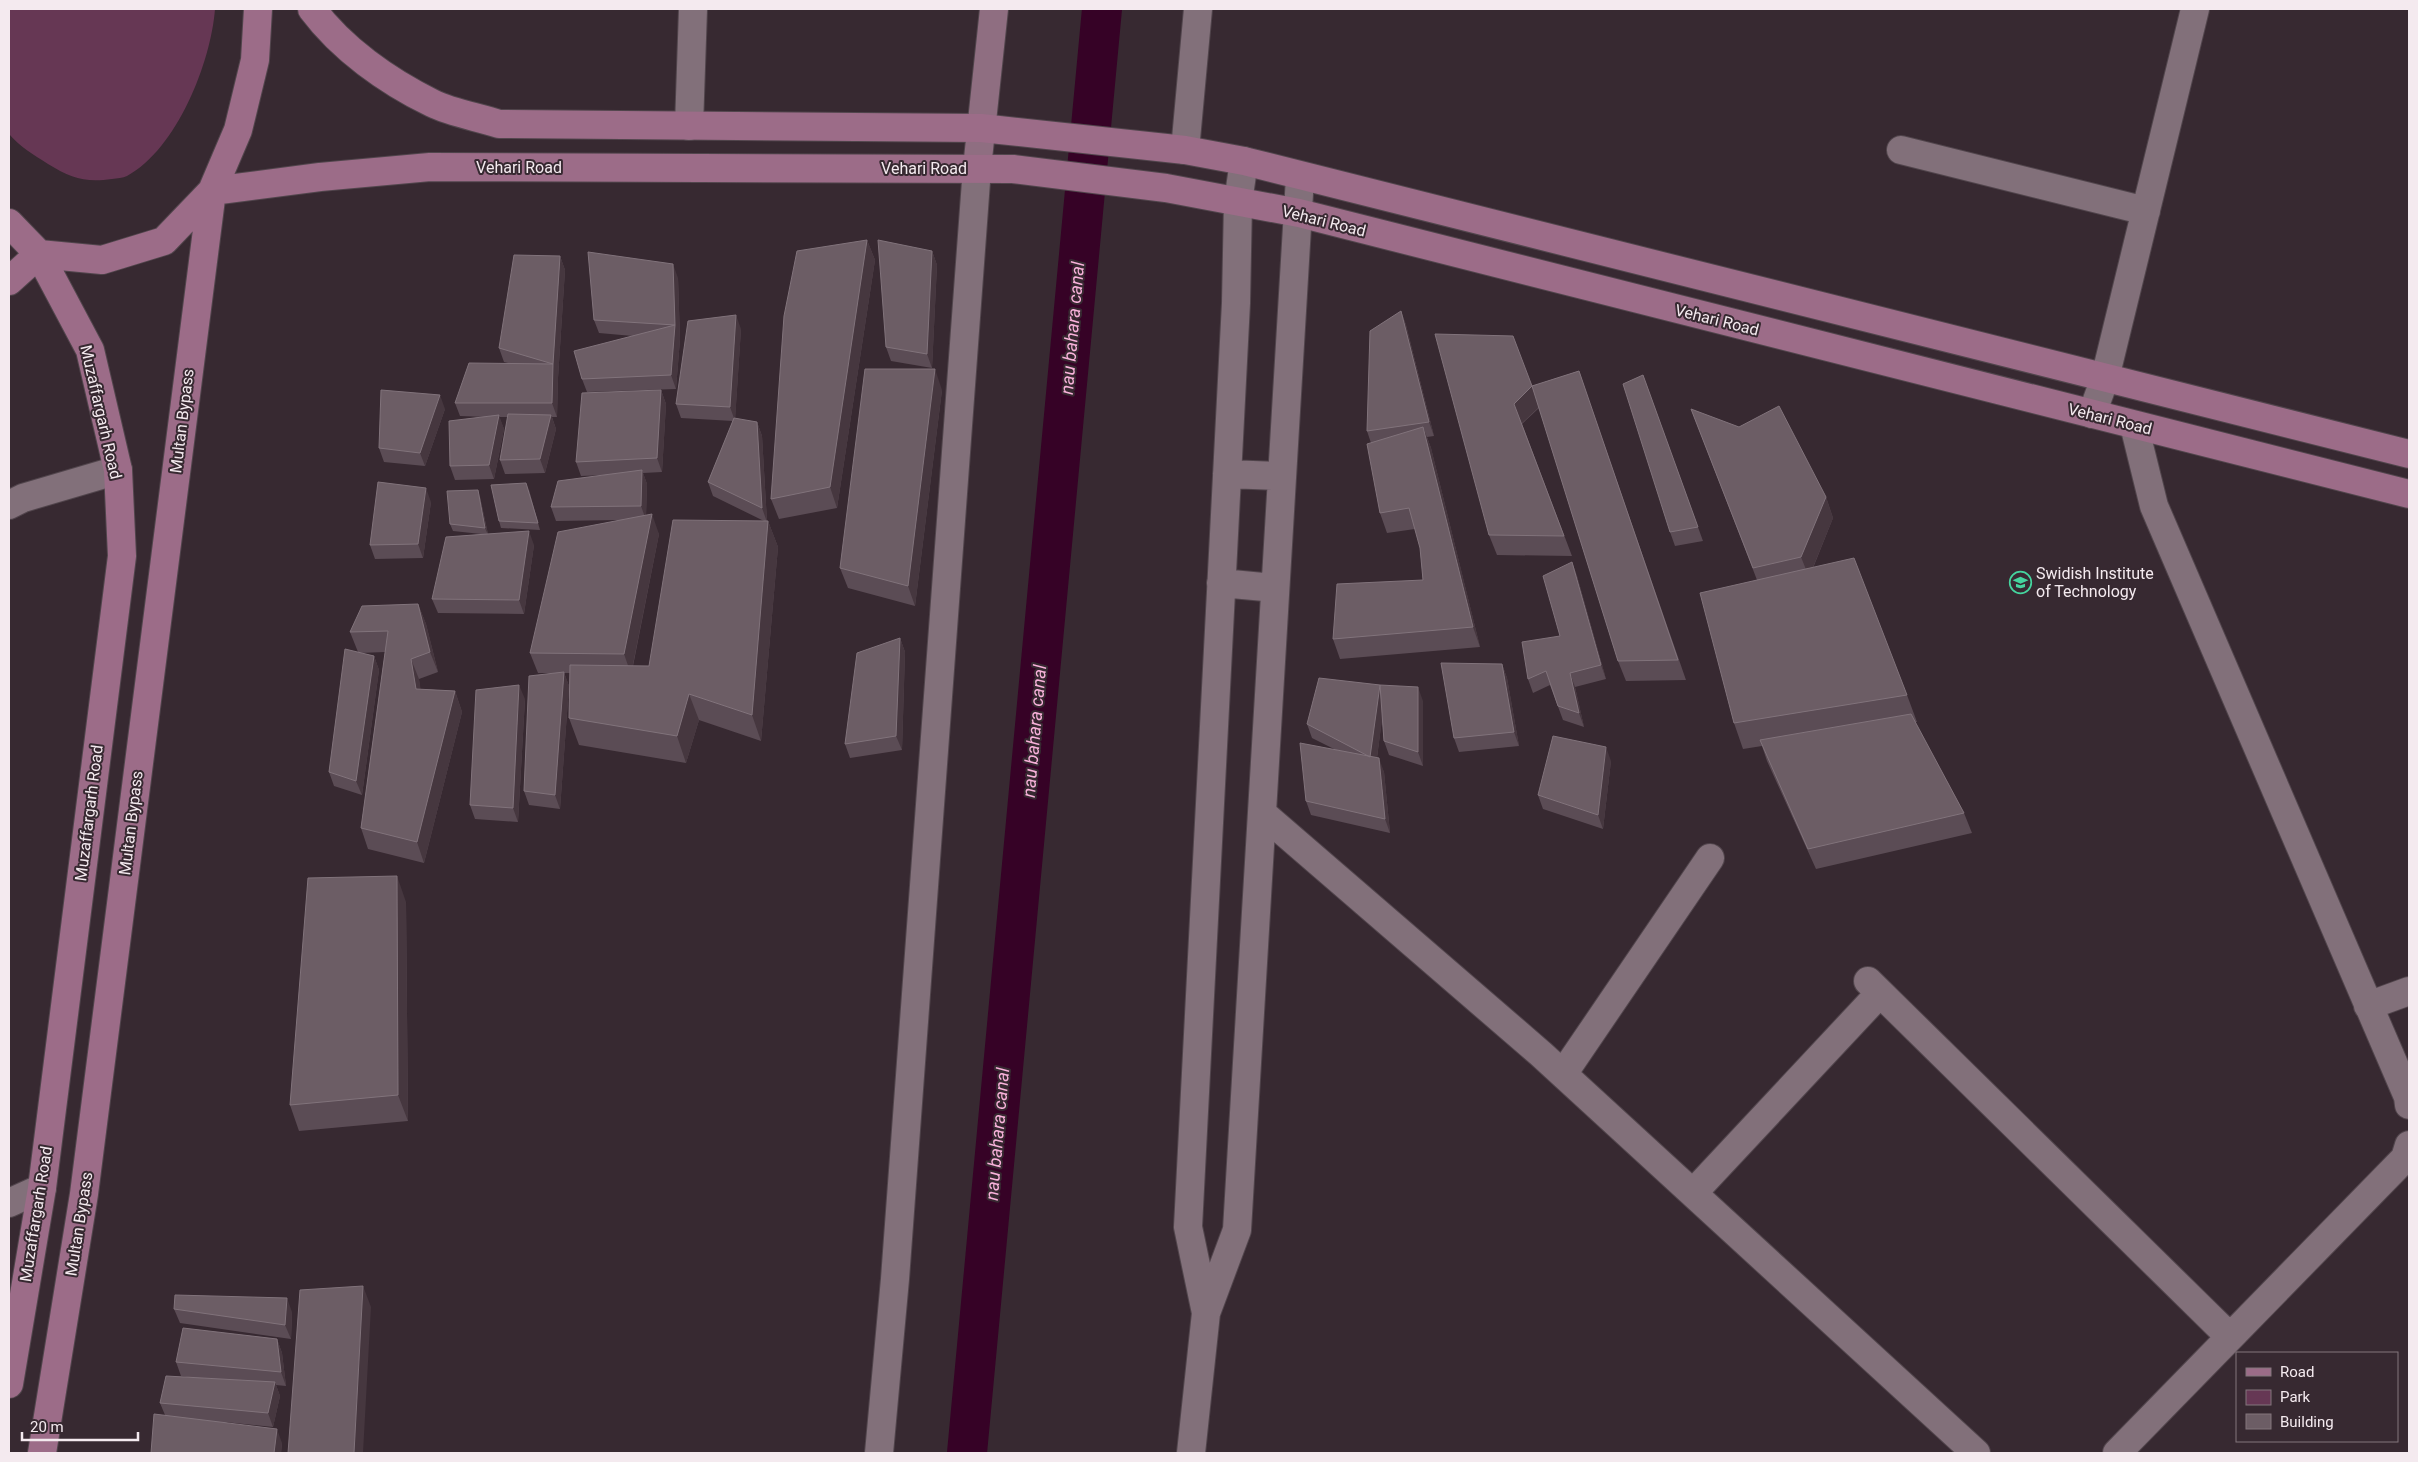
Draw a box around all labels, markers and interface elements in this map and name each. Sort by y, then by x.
street label: Vehari Road [476,158,562,177]
street label: Vehari Road [881,159,967,178]
street label: Vehari Road [1280,201,1368,241]
water label: nau bahara canal [1056,260,1088,395]
street label: Vehari Road [1673,300,1761,340]
street label: Muzaffargarh Road [76,343,126,481]
street label: Multan Bypass [166,368,198,474]
street label: Vehari Road [2066,399,2154,439]
place label: Swidish Institute of Technology [2036,564,2154,601]
school or university icon: Swidish Institute of Technology [2008,570,2032,594]
water label: nau bahara canal [1018,663,1050,798]
street label: Muzaffargarh Road [71,744,107,882]
street label: Multan Bypass [115,770,147,876]
water label: nau bahara canal [981,1066,1013,1201]
street label: Muzaffargarh Road [16,1145,56,1283]
street label: Multan Bypass [61,1171,97,1277]
legend [2236,1352,2398,1442]
text: Road [2280,1363,2314,1381]
text: Park [2280,1388,2311,1406]
scale bar [22,1410,139,1442]
text: Building [2280,1413,2334,1431]
text: 20 m [30,1418,64,1436]

